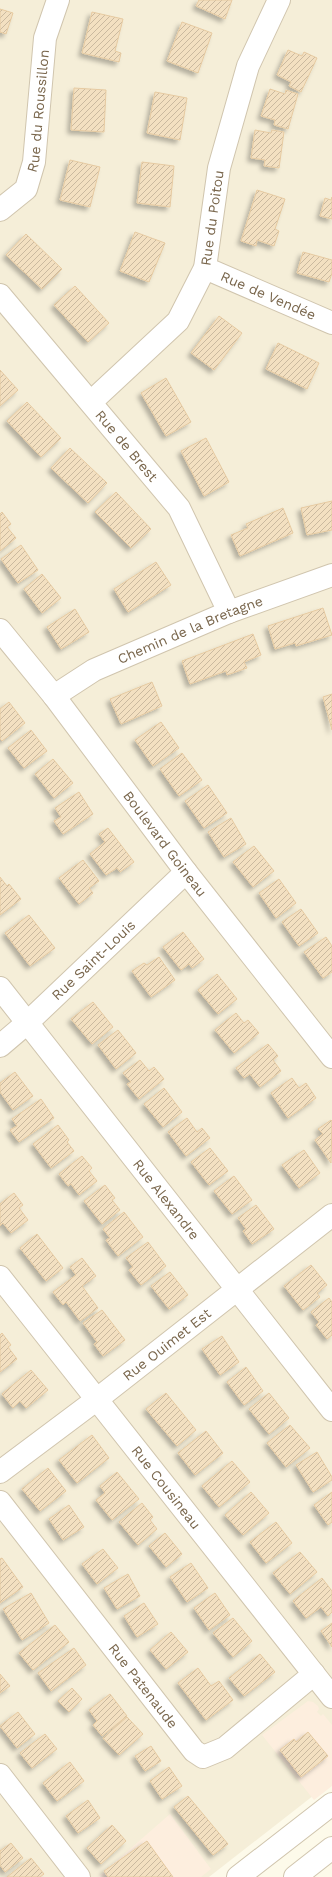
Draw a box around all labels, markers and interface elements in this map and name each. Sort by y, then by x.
street label: Rue du Roussillon [23,49,52,174]
street label: Rue du Poitou [197,169,227,267]
street label: Rue de Vendée [218,268,318,323]
street label: Rue de Brest [92,407,161,485]
street label: Chemin de la Bretagne [115,593,265,667]
street label: Boulevard Goineau [120,788,210,900]
street label: Rue Saint-Louis [48,917,138,1003]
street label: Rue Alexandre [130,1156,203,1243]
street label: Rue Ouimet Est [120,1305,214,1384]
street label: Rue Cousineau [128,1442,204,1532]
street label: Rue Patenaude [105,1640,181,1731]

